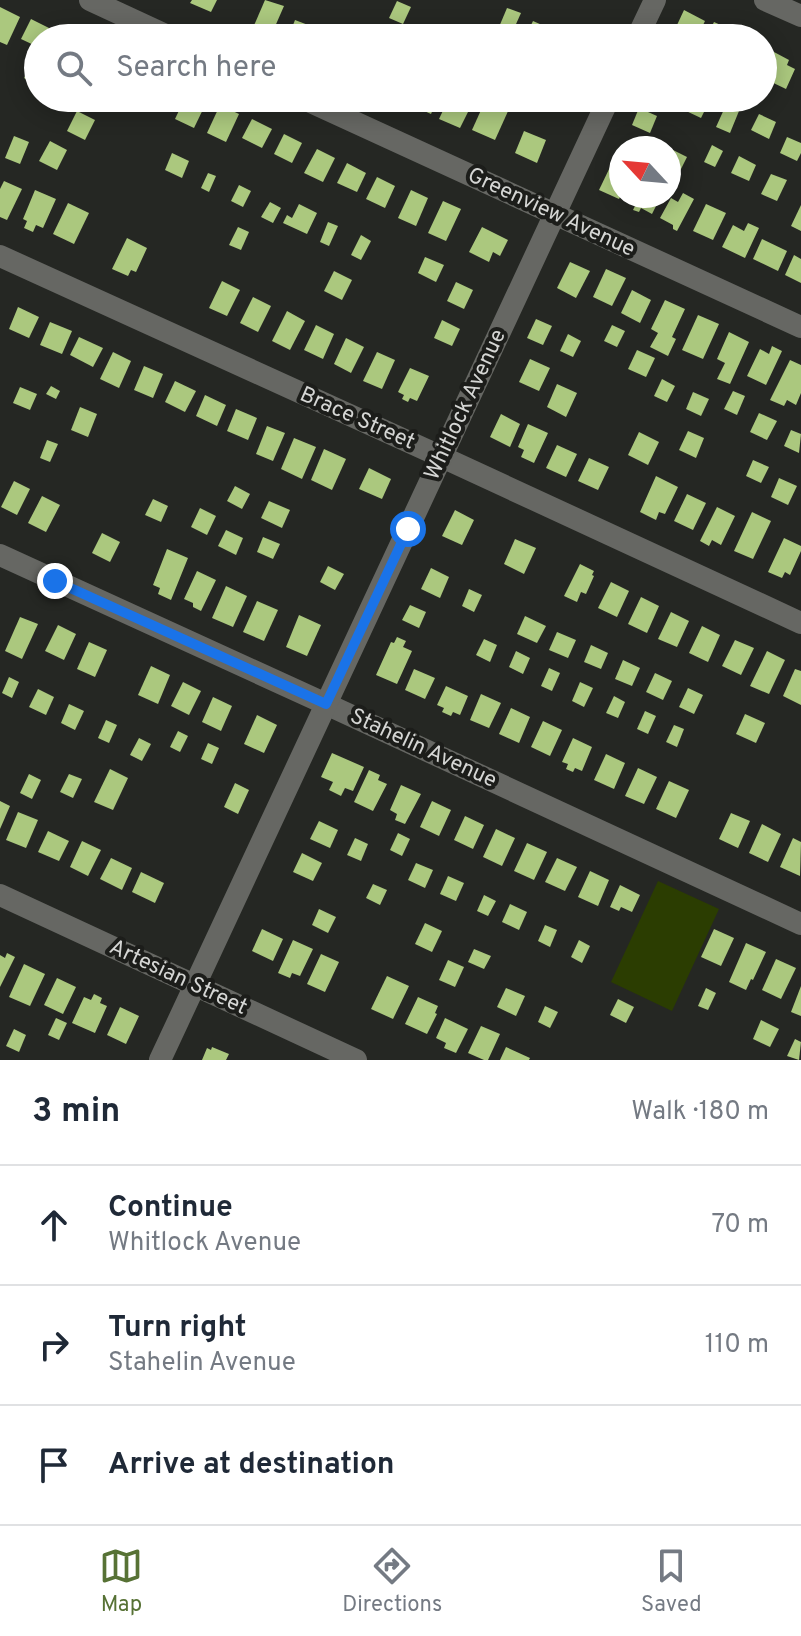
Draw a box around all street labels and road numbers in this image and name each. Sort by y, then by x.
street label: Greenview Avenue [463,162,639,264]
street label: Whitlock Avenue [419,325,513,485]
street label: Brace Street [295,382,419,456]
street label: Stahelin Avenue [345,703,501,795]
street label: Artesian Street [105,934,251,1022]

